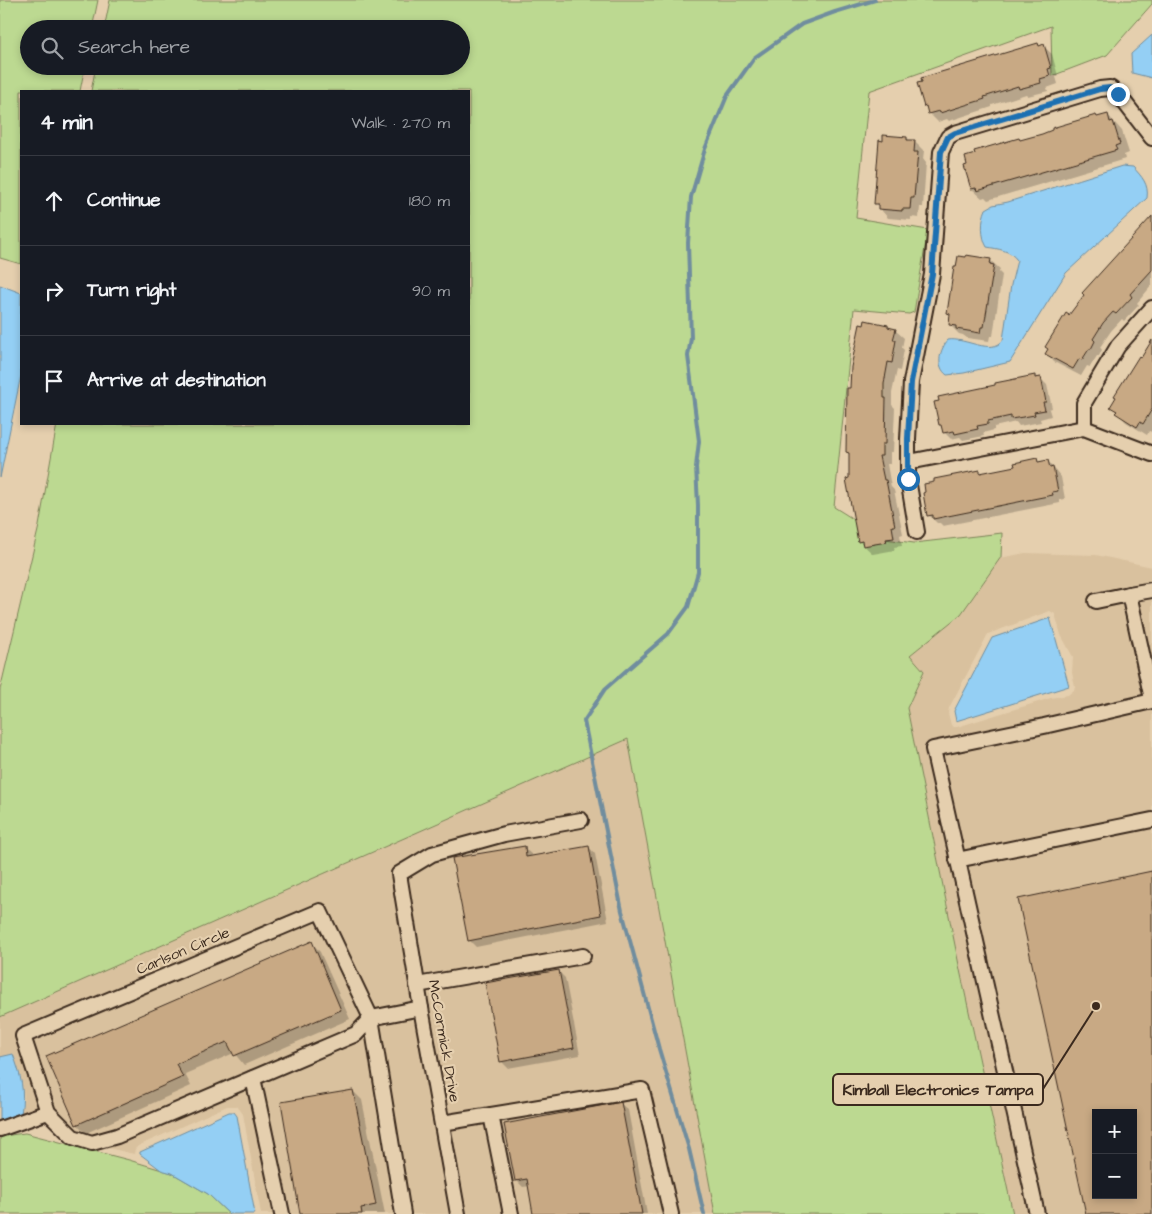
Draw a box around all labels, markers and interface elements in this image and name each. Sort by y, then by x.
search box [20,20,470,75]
icon: search [38,34,66,62]
text: Search here [78,34,190,61]
route end [1107,83,1130,106]
text: 4 min [40,108,93,137]
text: Walk · 270 m [351,112,450,134]
icon: ahead [40,187,68,215]
text: Continue [87,187,161,214]
text: 180 m [409,190,450,212]
icon: right [40,277,68,305]
text: Turn right [87,277,176,304]
text: 90 m [412,280,450,302]
icon: arrive [40,367,68,395]
text: Arrive at destination [87,367,266,394]
route start [897,468,920,491]
street label: Carlson Circle [133,922,233,980]
street label: McCormick Drive [423,978,465,1104]
callout: Kimball Electronics Tampa [833,1074,1043,1105]
text: Kimball Electronics Tampa [843,1079,1034,1101]
map controls [1092,1109,1137,1199]
button: + [1092,1109,1137,1154]
button: − [1092,1154,1137,1199]

